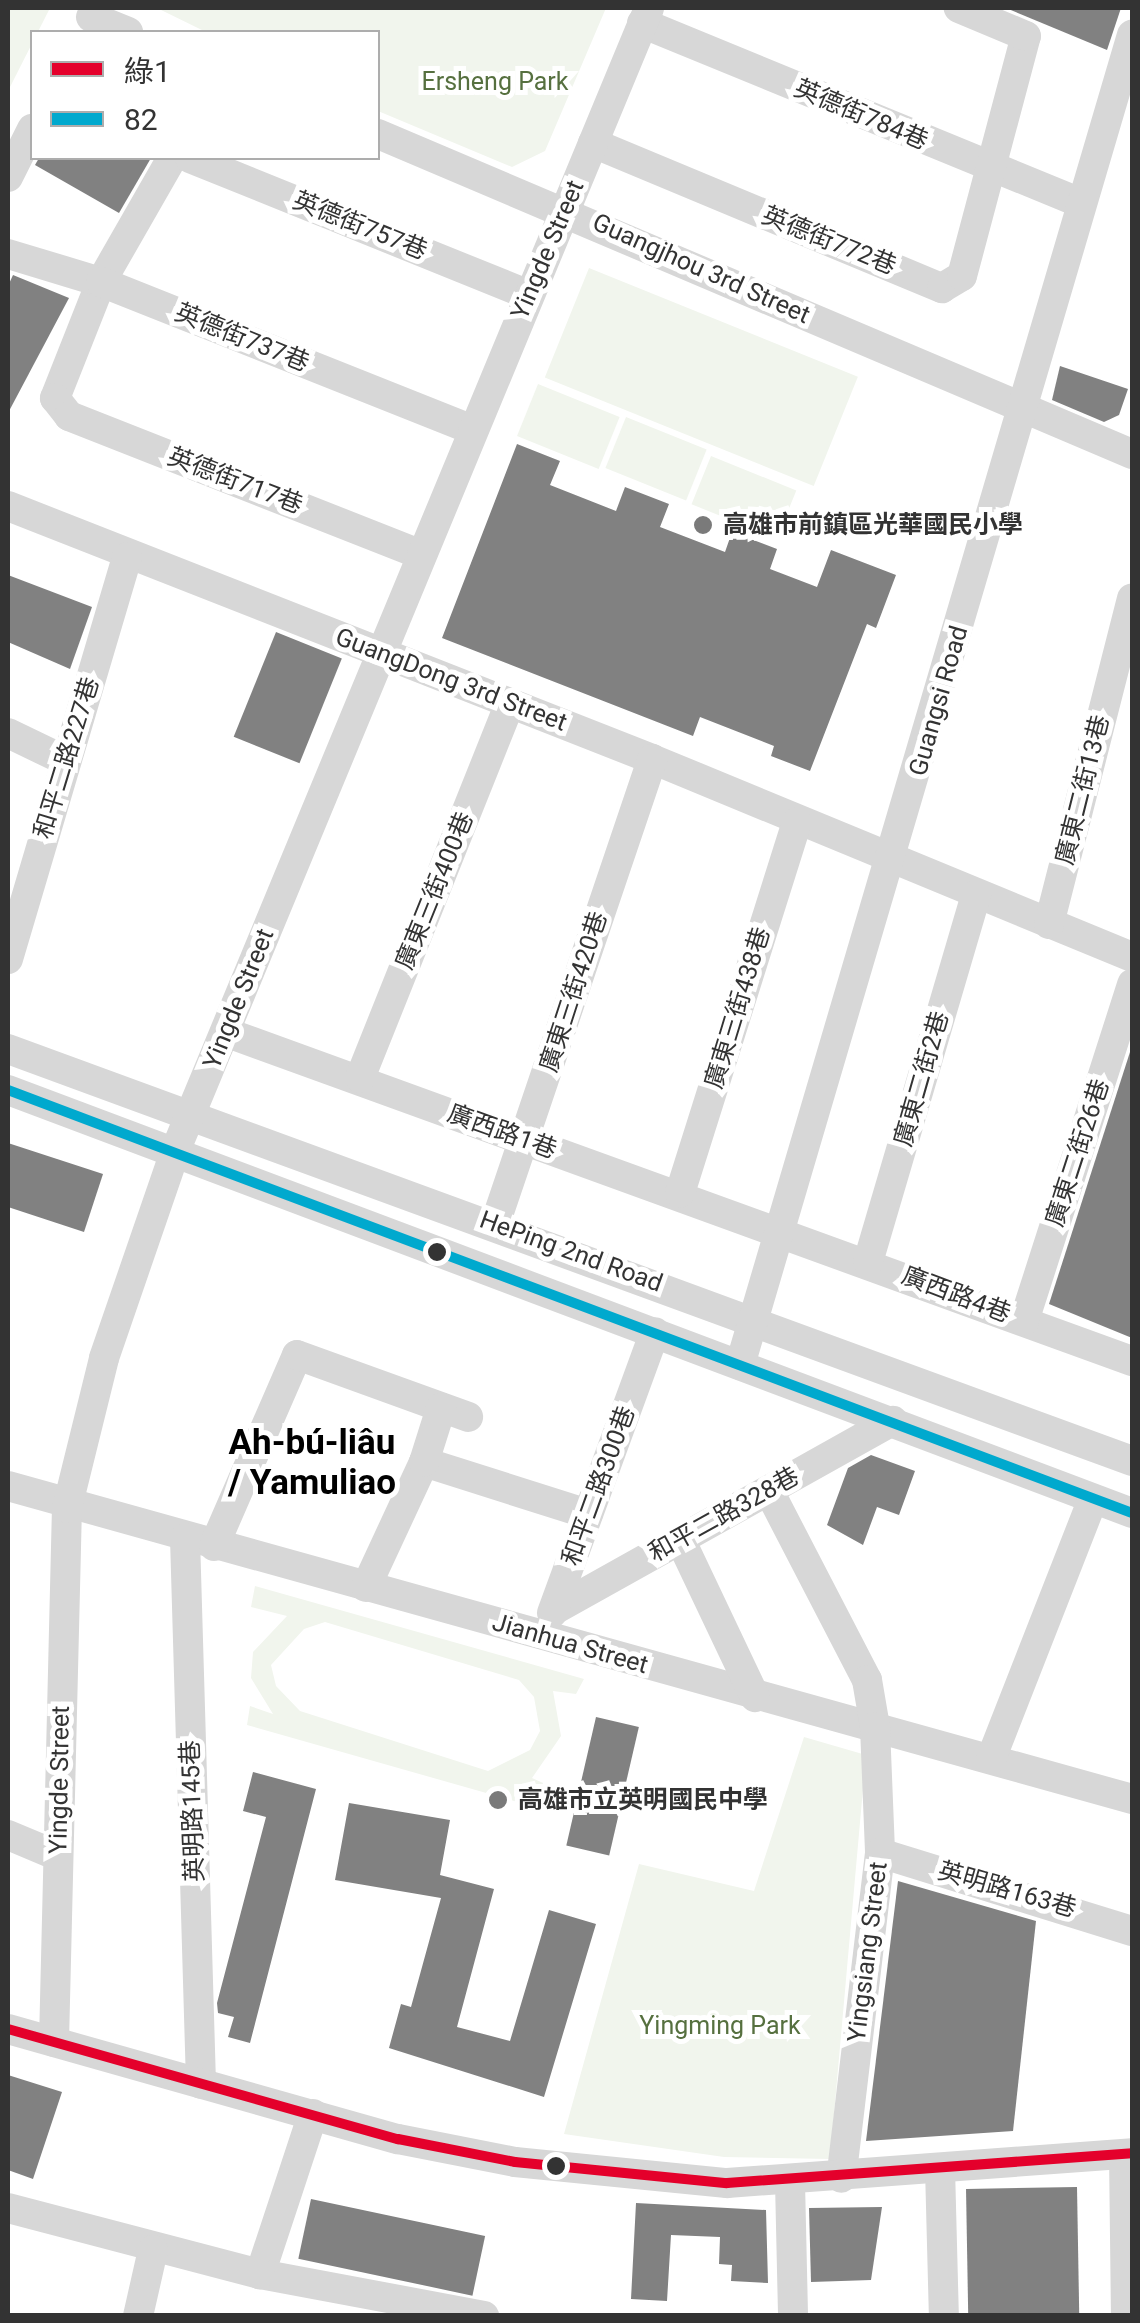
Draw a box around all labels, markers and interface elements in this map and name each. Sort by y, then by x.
legend [30,30,380,160]
text: 綠1 [124,54,171,89]
park label: Ersheng Park [421,67,569,97]
street label: 英德街784巷 [790,73,932,157]
text: 82 [124,102,158,137]
street label: Yingde Street [505,176,591,324]
street label: 英德街757巷 [288,185,432,267]
street label: 英德街772巷 [757,200,901,282]
street label: Guangjhou 3rd Street [588,208,814,330]
street label: 英德街737巷 [170,297,314,379]
street label: 英德街717巷 [163,442,307,520]
place label: 高雄市前鎮區光華國民小學 [723,510,1023,540]
marker: 高雄市前鎮區光華國民小學 [692,514,714,536]
street label: GuangDong 3rd Street [331,622,571,738]
street label: Guangsi Road [903,622,975,780]
street label: 和平二路227巷 [28,674,106,842]
street label: 廣東二街13巷 [1050,712,1116,868]
street label: 廣東三街400巷 [390,808,480,974]
street label: 廣東三街420巷 [534,908,614,1076]
street label: 廣東三街438巷 [699,924,777,1092]
street label: Yingde Street [197,925,281,1073]
street label: 廣東二街2巷 [888,1008,956,1150]
street label: 廣東二街26巷 [1040,1076,1116,1230]
street label: 廣西路1巷 [443,1098,561,1166]
street label: HePing 2nd Road [475,1205,667,1299]
unlabelled marker [427,1242,447,1262]
street label: 廣西路4巷 [897,1261,1015,1329]
street label: 和平二路300巷 [556,1402,642,1570]
district label: Ah-bú-liâu / Yamuliao [228,1422,396,1504]
street label: 和平二路328巷 [644,1461,804,1569]
street label: Jianhua Street [489,1607,651,1681]
street label: Yingde Street [44,1706,76,1854]
street label: 英明路145巷 [176,1739,210,1883]
place label: 高雄市立英明國民中學 [518,1785,768,1815]
marker: 高雄市立英明國民中學 [487,1789,509,1811]
street label: 英明路163巷 [935,1856,1079,1924]
street label: Yingsiang Street [842,1860,894,2044]
park label: Yingming Park [639,2011,801,2041]
unlabelled marker [546,2156,566,2176]

